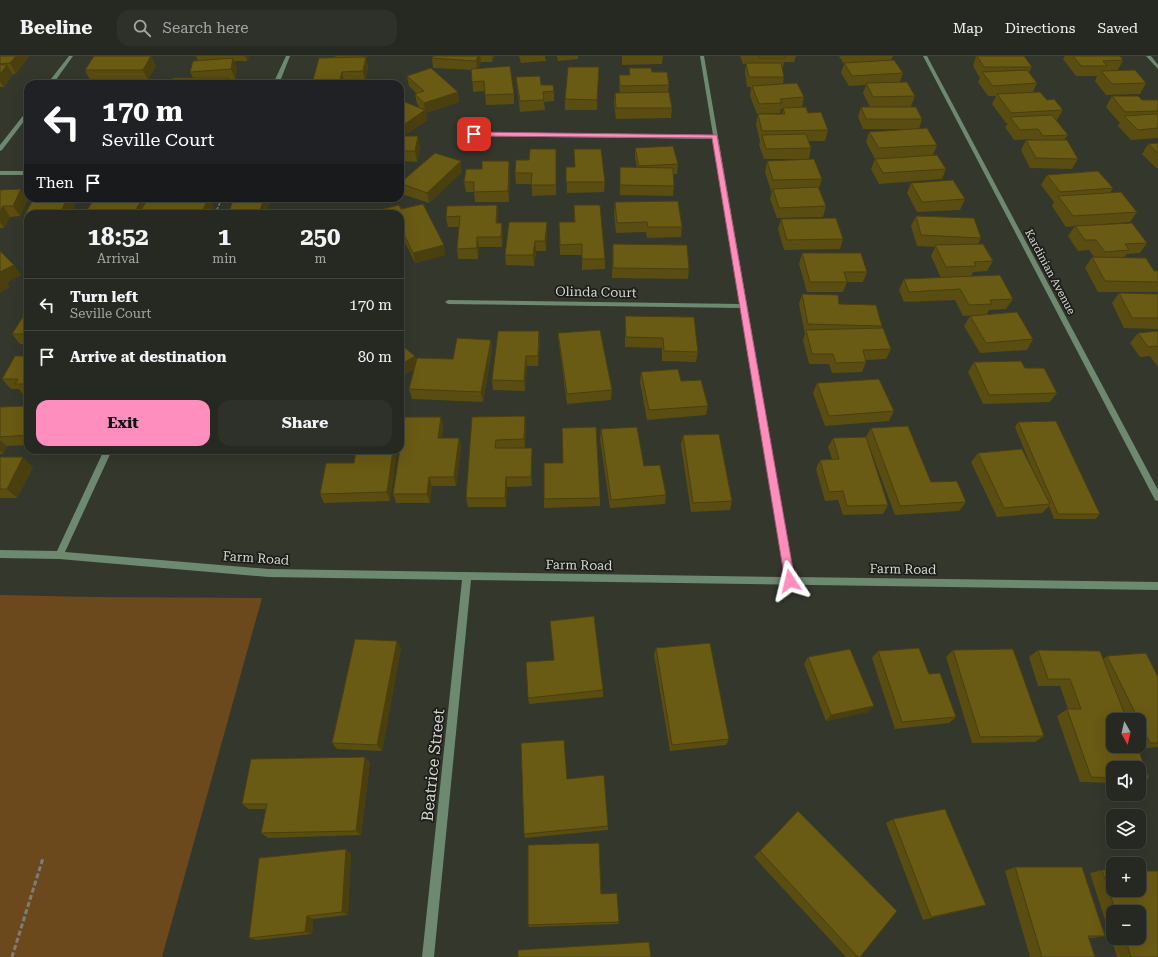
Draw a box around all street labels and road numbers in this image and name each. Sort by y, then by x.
street label: Kardinian Avenue [1022,227,1078,317]
street label: Olinda Court [555,284,637,300]
street label: Farm Road [222,548,290,568]
street label: Farm Road [546,557,613,573]
street label: Farm Road [870,561,937,577]
street label: Beatrice Street [418,708,448,822]

